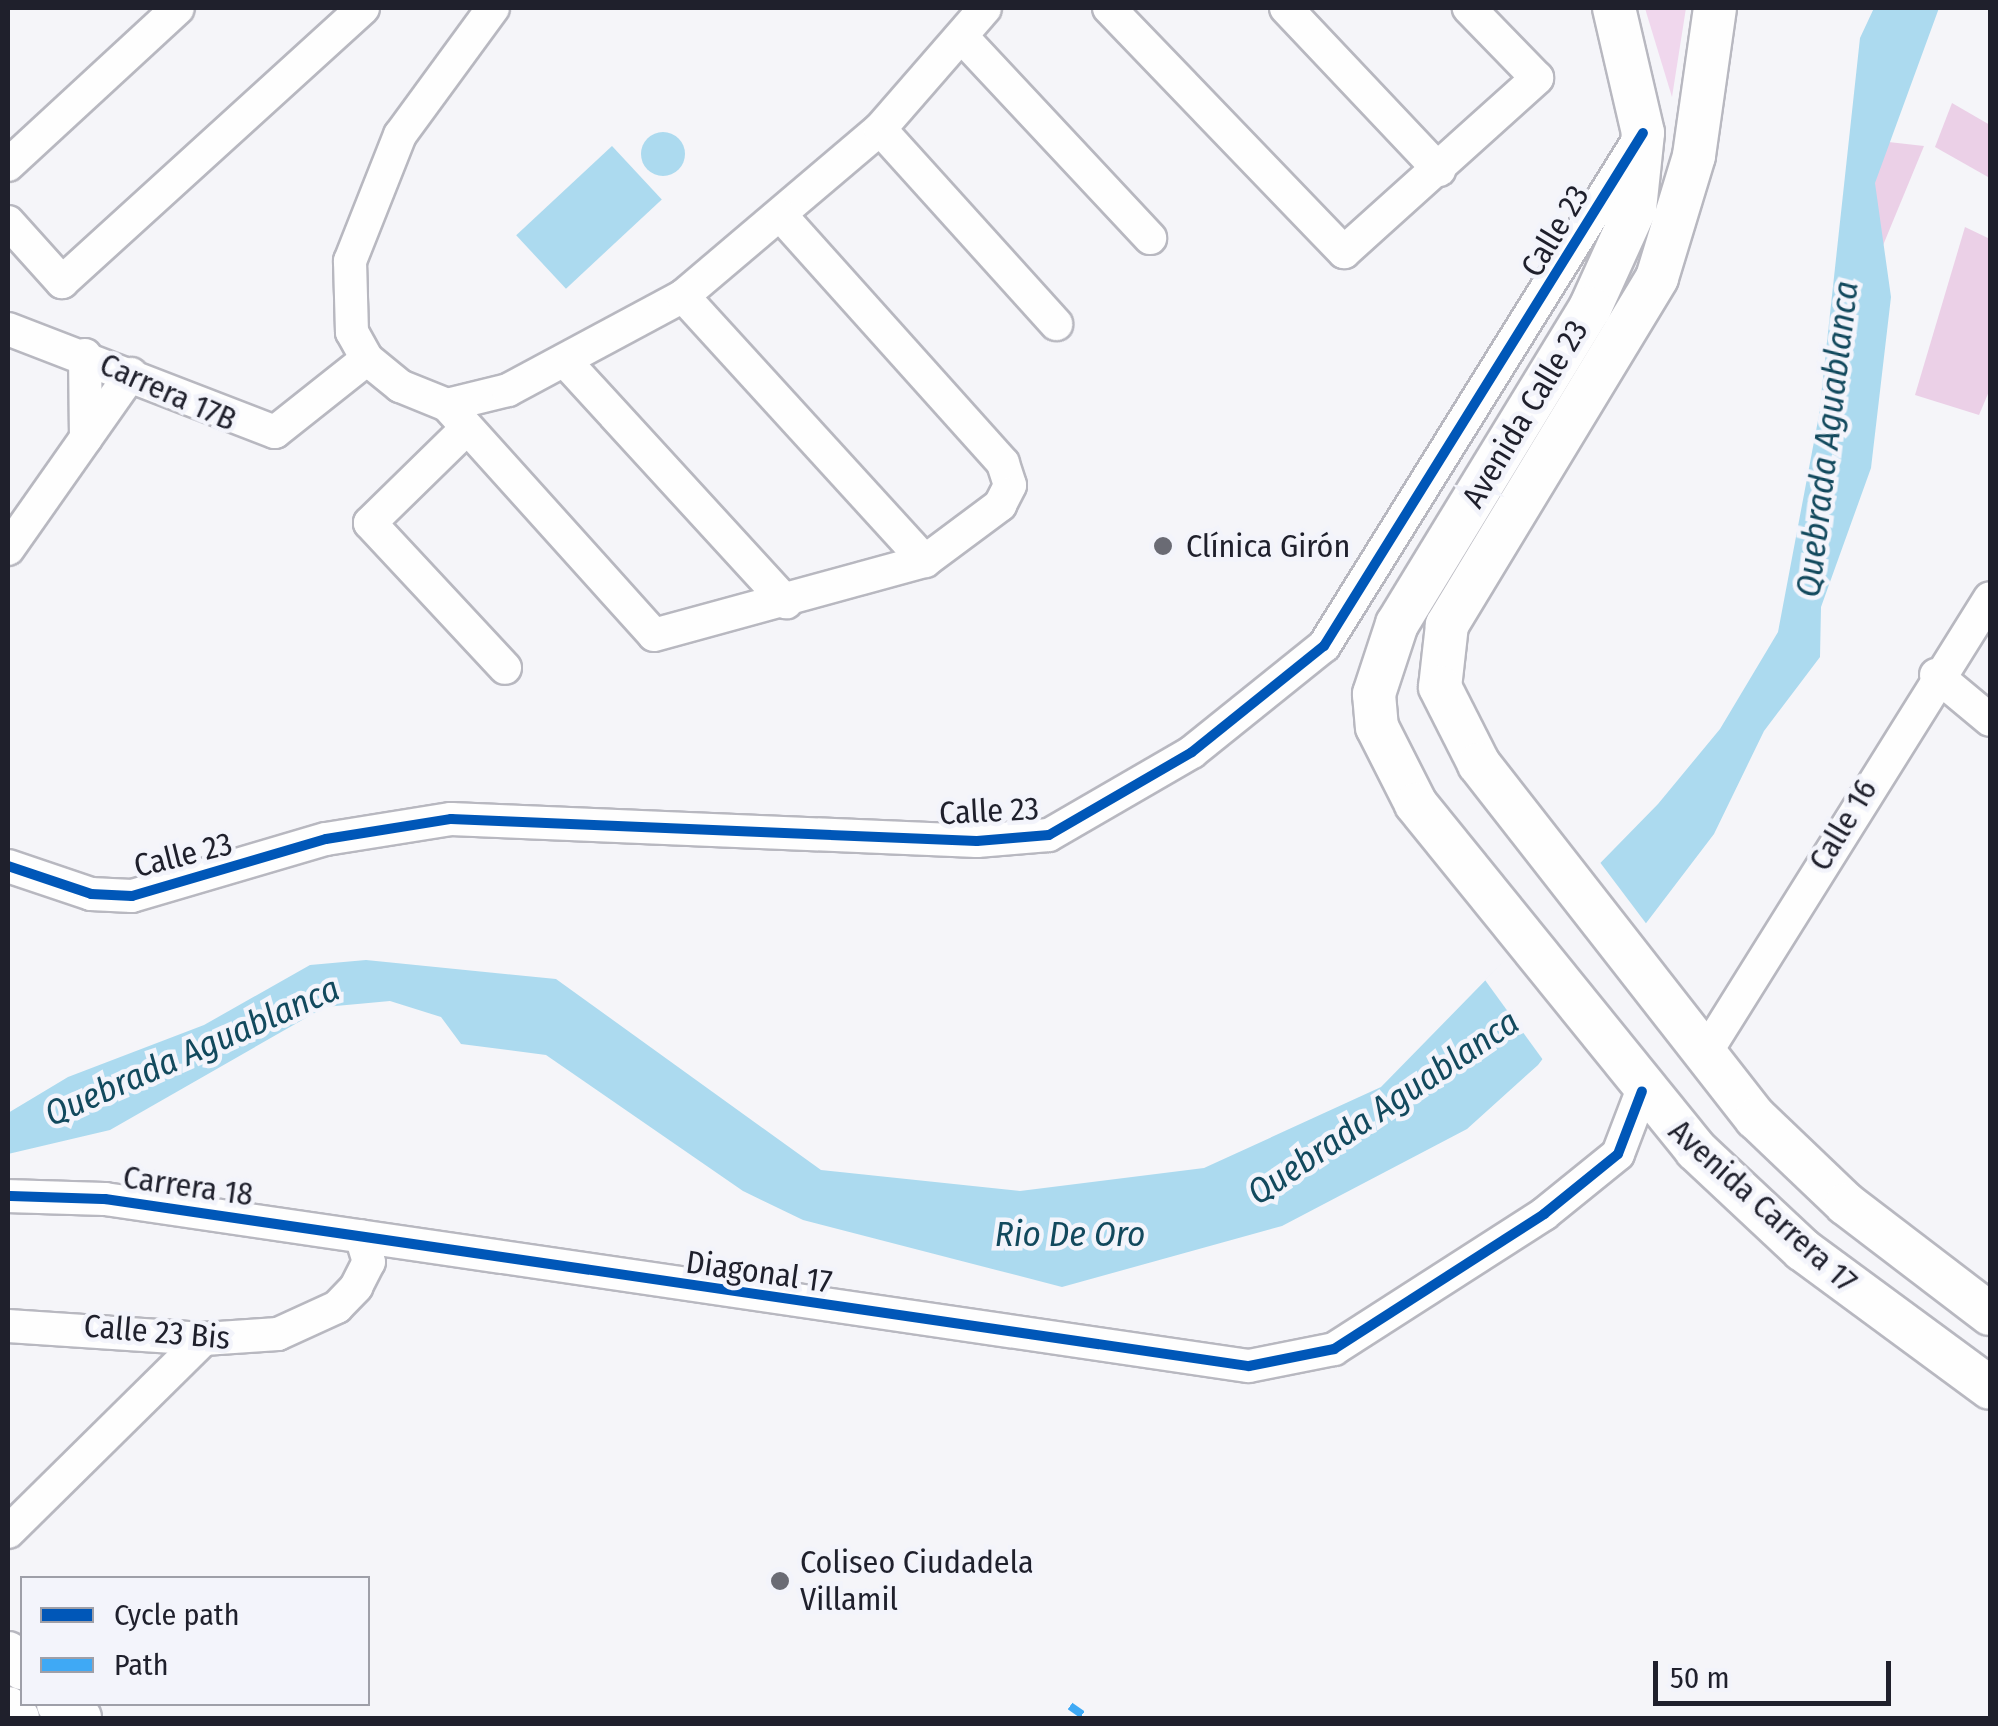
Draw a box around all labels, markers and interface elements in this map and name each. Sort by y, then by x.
street label: Calle 23 [1513,178,1597,284]
water label: Quebrada Aguablanca [1787,279,1867,599]
street label: Avenida Calle 23 [1454,313,1596,515]
street label: Carrera 17B [94,345,242,439]
place label: Clínica Girón [1186,527,1350,565]
marker: Clínica Girón [1150,533,1176,559]
street label: Calle 16 [1801,772,1885,878]
street label: Calle 23 [938,789,1040,833]
street label: Calle 23 [130,824,236,886]
water label: Quebrada Aguablanca [38,967,346,1135]
water label: Quebrada Aguablanca [1239,1001,1527,1213]
street label: Avenida Carrera 17 [1661,1112,1865,1300]
street label: Carrera 18 [121,1158,255,1214]
water label: Rio De Oro [995,1213,1145,1255]
street label: Diagonal 17 [684,1243,834,1301]
street label: Calle 23 Bis [82,1306,232,1358]
place label: Coliseo Ciudadela Villamil [800,1544,1034,1619]
marker: Coliseo Ciudadela Villamil [769,1570,791,1592]
legend [20,1576,370,1706]
text: Cycle path [114,1597,240,1633]
scale bar [1658,1641,1896,1703]
text: Path [114,1647,168,1683]
text: 50 m [1670,1660,1730,1696]

